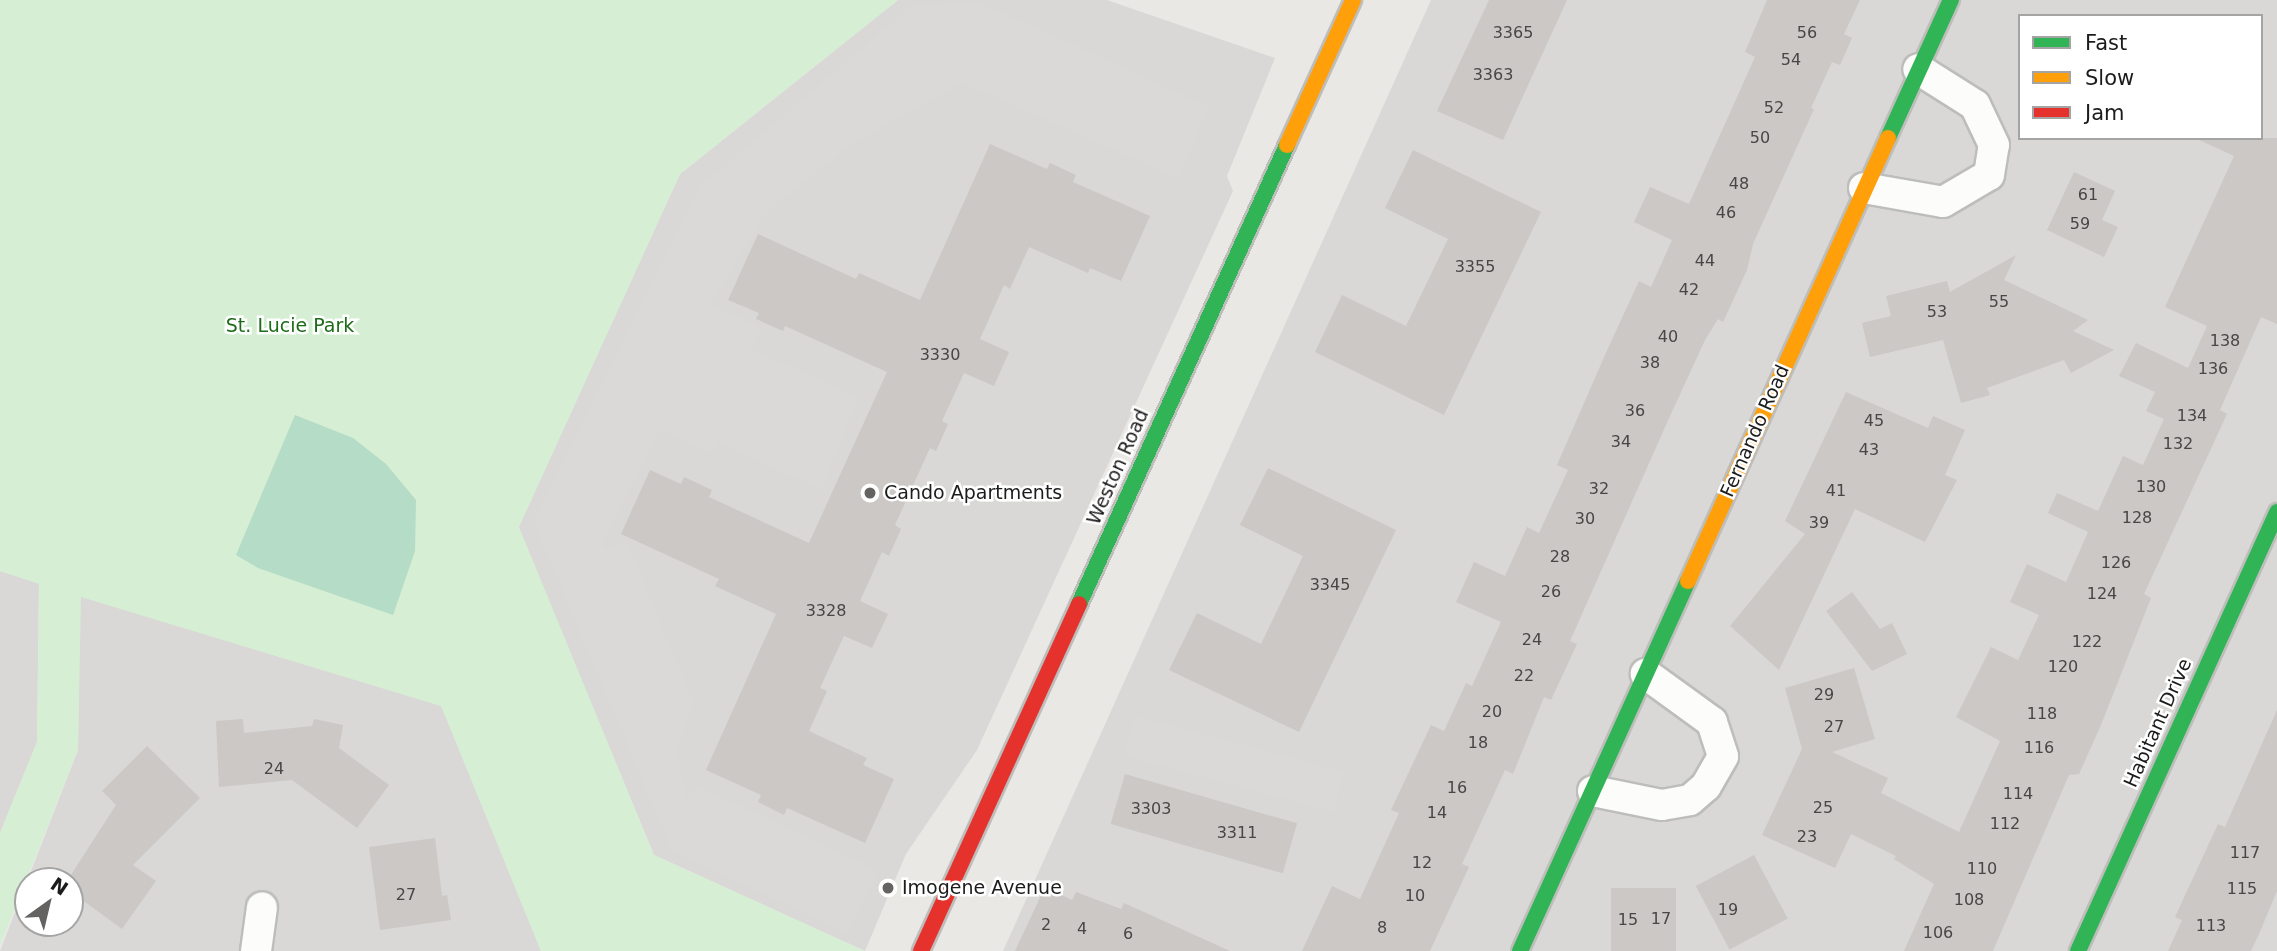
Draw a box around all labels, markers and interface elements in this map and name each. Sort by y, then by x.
legend [2018,14,2263,140]
house number: 3365 [1493,23,1533,43]
house number: 56 [1797,23,1817,43]
text: Fast [2085,31,2127,55]
house number: 54 [1781,50,1801,70]
house number: 3363 [1473,65,1513,85]
text: Slow [2085,66,2134,90]
house number: 52 [1764,98,1784,118]
text: Jam [2085,101,2125,125]
house number: 50 [1750,128,1770,148]
house number: 48 [1729,174,1749,194]
house number: 61 [2078,185,2098,205]
house number: 46 [1716,203,1736,223]
house number: 59 [2070,214,2090,234]
house number: 44 [1695,251,1715,271]
house number: 3355 [1455,257,1495,277]
house number: 42 [1679,280,1699,300]
house number: 55 [1989,292,2009,312]
house number: 53 [1927,302,1947,322]
park label: St. Lucie Park [226,315,354,337]
house number: 40 [1658,327,1678,347]
house number: 138 [2210,331,2240,351]
house number: 3330 [920,345,960,365]
house number: 38 [1640,353,1660,373]
house number: 136 [2198,359,2228,379]
street label: Fernando Road [1716,361,1794,501]
house number: 36 [1625,401,1645,421]
street label: Weston Road [1082,406,1154,528]
house number: 134 [2177,406,2207,426]
house number: 45 [1864,411,1884,431]
house number: 34 [1611,432,1631,452]
house number: 132 [2163,434,2193,454]
house number: 43 [1859,440,1879,460]
house number: 130 [2136,477,2166,497]
house number: 32 [1589,479,1609,499]
house number: 41 [1826,481,1846,501]
place label: Cando Apartments [884,482,1062,504]
marker: Cando Apartments [862,485,878,501]
house number: 128 [2122,508,2152,528]
house number: 30 [1575,509,1595,529]
house number: 39 [1809,513,1829,533]
house number: 28 [1550,547,1570,567]
house number: 126 [2101,553,2131,573]
house number: 3345 [1310,575,1350,595]
house number: 26 [1541,582,1561,602]
house number: 124 [2087,584,2117,604]
house number: 3328 [806,601,846,621]
house number: 24 [1522,630,1542,650]
house number: 122 [2072,632,2102,652]
street label: Habitant Drive [2119,655,2197,791]
house number: 120 [2048,657,2078,677]
house number: 22 [1514,666,1534,686]
house number: 29 [1814,685,1834,705]
house number: 20 [1482,702,1502,722]
house number: 118 [2027,704,2057,724]
house number: 27 [1824,717,1844,737]
house number: 18 [1468,733,1488,753]
house number: 116 [2024,738,2054,758]
house number: 24 [264,759,284,779]
house number: 16 [1447,778,1467,798]
house number: 114 [2003,784,2033,804]
house number: 25 [1813,798,1833,818]
house number: 3303 [1131,799,1171,819]
house number: 14 [1427,803,1447,823]
house number: 112 [1990,814,2020,834]
house number: 3311 [1217,823,1257,843]
house number: 23 [1797,827,1817,847]
house number: 117 [2230,843,2260,863]
house number: 12 [1412,853,1432,873]
house number: 110 [1967,859,1997,879]
north arrow [14,867,84,937]
text: N [47,873,72,900]
place label: Imogene Avenue [902,877,1062,899]
house number: 115 [2227,879,2257,899]
marker: Imogene Avenue [880,880,896,896]
house number: 27 [396,885,416,905]
house number: 10 [1405,886,1425,906]
house number: 108 [1954,890,1984,910]
house number: 19 [1718,900,1738,920]
house number: 17 [1651,909,1671,929]
house number: 15 [1618,910,1638,930]
house number: 2 [1041,915,1051,935]
house number: 113 [2196,916,2226,936]
house number: 8 [1377,918,1387,938]
house number: 4 [1077,919,1087,939]
house number: 106 [1923,923,1953,943]
house number: 6 [1123,924,1133,944]

